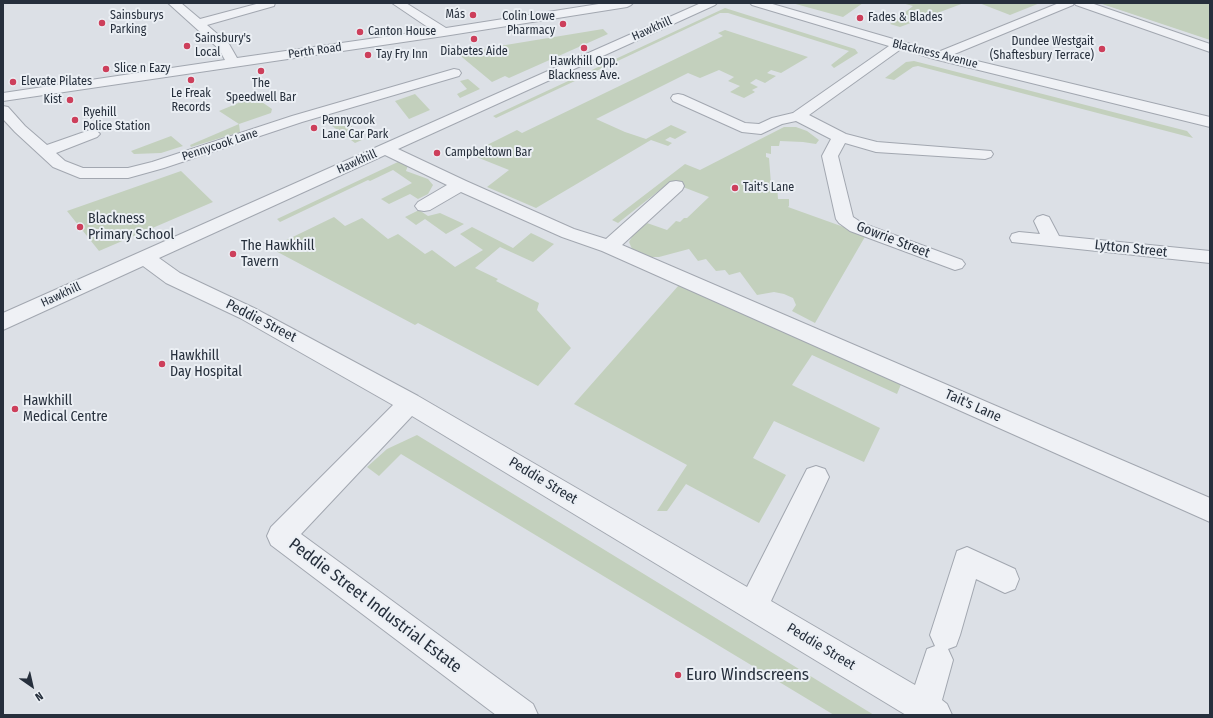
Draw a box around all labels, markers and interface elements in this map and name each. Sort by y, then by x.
place label: Más [446,8,465,22]
place label: Sainsburys Parking [110,9,164,37]
marker: Más [468,10,478,20]
place label: Colin Lowe Pharmacy [502,10,555,38]
place label: Fades & Blades [868,11,943,25]
marker: Fades & Blades [855,13,865,23]
street label: Hawkhill [630,14,674,44]
marker: Sainsburys Parking [97,18,107,28]
marker: Colin Lowe Pharmacy [558,19,568,29]
place label: Canton House [368,25,436,39]
marker: Canton House [355,27,365,37]
place label: Sainsbury's Local [195,32,251,60]
marker: Diabetes Aide [469,34,479,44]
place label: Dundee Westgait (Shaftesbury Terrace) [990,35,1094,63]
street label: Blackness Avenue [891,36,979,72]
street label: Perth Road [287,40,343,62]
marker: Sainsbury's Local [182,41,192,51]
marker: Hawkhill Opp. Blackness Ave. [579,43,589,53]
marker: Dundee Westgait (Shaftesbury Terrace) [1097,44,1107,54]
place label: Diabetes Aide [440,45,508,59]
place label: Tay Fry Inn [376,48,428,62]
marker: Tay Fry Inn [363,50,373,60]
place label: Hawkhill Opp. Blackness Ave. [548,55,620,83]
place label: Slice n Eazy [114,62,170,76]
marker: Slice n Eazy [101,64,111,74]
marker: The Speedwell Bar [256,66,266,76]
place label: Elevate Pilates [21,75,92,89]
marker: Le Freak Records [186,75,196,85]
marker: Elevate Pilates [8,77,18,87]
place label: The Speedwell Bar [226,77,296,105]
place label: Le Freak Records [171,87,211,115]
place label: Kist [44,93,62,107]
marker: Kist [65,95,75,105]
place label: Ryehill Police Station [83,106,150,134]
place label: Pennycook Lane Car Park [322,114,388,142]
marker: Ryehill Police Station [70,115,80,125]
marker: Pennycook Lane Car Park [309,123,319,133]
street label: Pennycook Lane [180,126,260,164]
place label: Campbeltown Bar [445,146,532,160]
street label: Hawkhill [335,147,379,177]
marker: Campbeltown Bar [432,148,442,158]
place label: Tait's Lane [743,181,794,195]
marker: Tait's Lane [730,183,740,193]
place label: Blackness Primary School [88,211,174,244]
street label: Gowrie Street [854,218,932,262]
marker: Blackness Primary School [75,222,85,232]
street label: Lytton Street [1094,237,1168,261]
place label: The Hawkhill Tavern [241,238,314,270]
marker: The Hawkhill Tavern [228,249,238,259]
street label: Hawkhill [39,280,83,310]
street label: Peddie Street [223,296,299,346]
place label: Hawkhill Day Hospital [170,348,242,380]
marker: Hawkhill Day Hospital [157,359,167,369]
street label: Tait's Lane [942,386,1004,426]
place label: Hawkhill Medical Centre [23,393,108,426]
marker: Hawkhill Medical Centre [10,404,20,414]
street label: Peddie Street [506,454,580,508]
street label: Peddie Street Industrial Estate [285,534,465,678]
street label: Peddie Street [784,620,858,674]
place label: Euro Windscreens [686,665,809,685]
north arrow [12,666,52,706]
marker: Euro Windscreens [673,670,683,680]
text: N [33,689,45,704]

